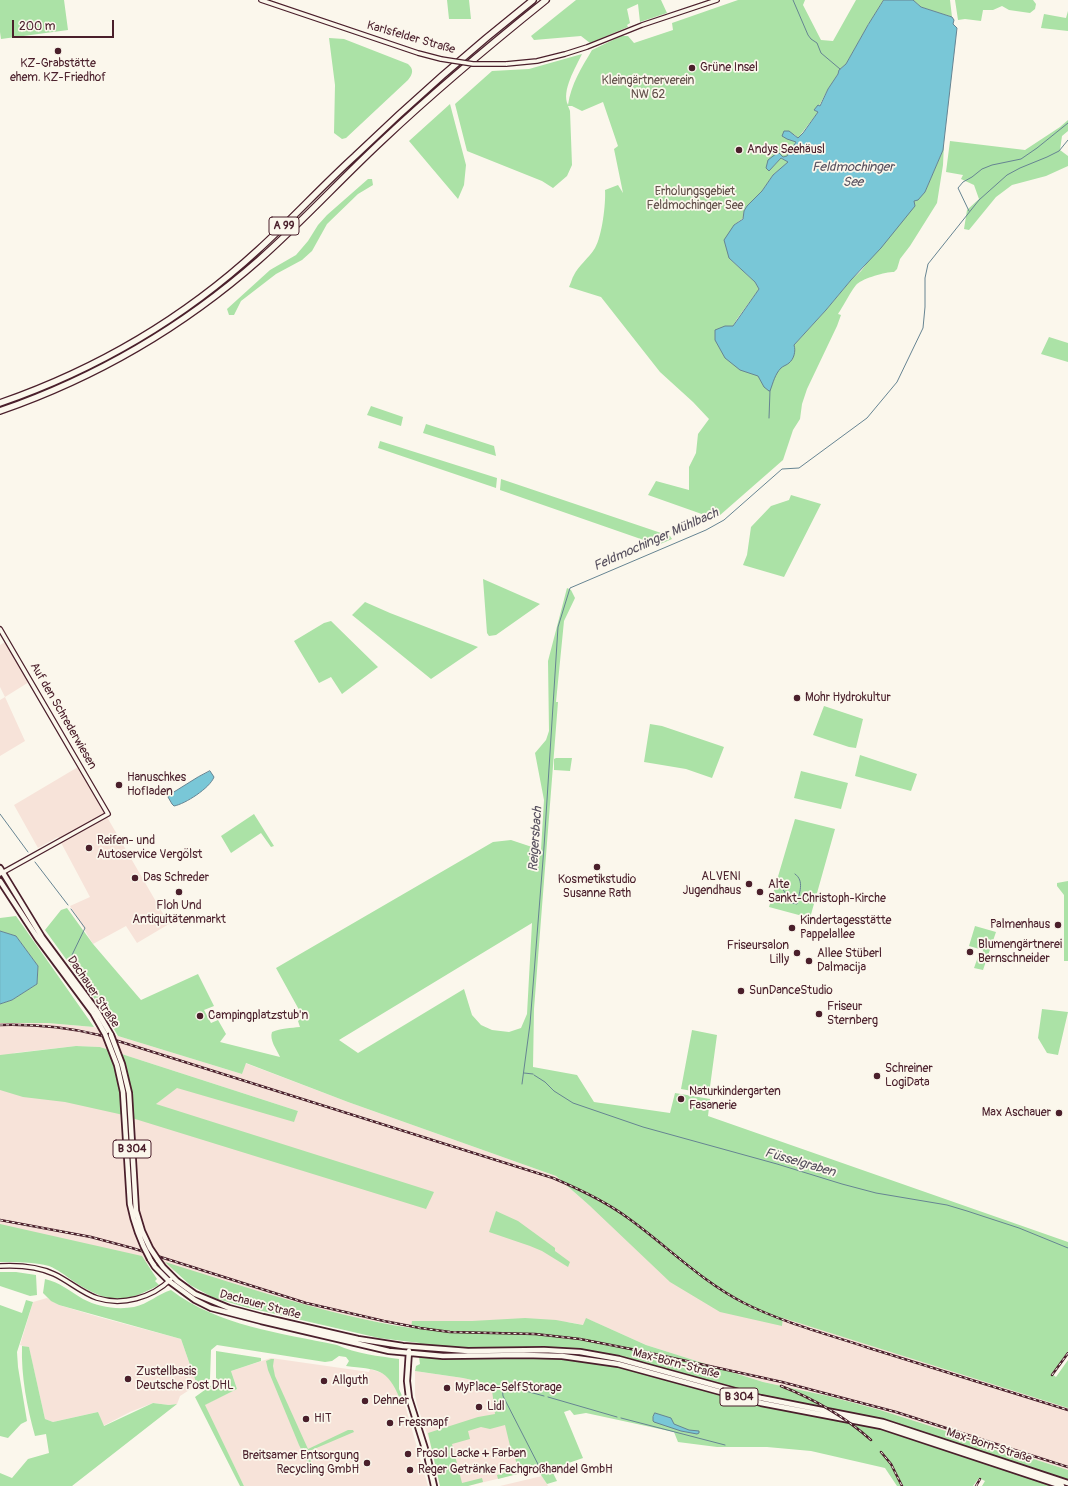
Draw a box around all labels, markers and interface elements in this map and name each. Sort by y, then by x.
scale bar [14,12,116,38]
text: 200 m [19,19,55,34]
street label: Karlsfelder Straße [365,19,457,57]
marker: KZ-Grabstätte ehem. KZ-Friedhof [53,46,63,56]
place label: KZ-Grabstätte ehem. KZ-Friedhof [10,57,106,85]
place label: Grüne Insel [700,61,758,75]
marker: Grüne Insel [687,63,697,73]
park label: Kleingärtnerverein NW 62 [602,74,694,102]
place label: Andys Seehäusl [747,143,825,157]
marker: Andys Seehäusl [734,145,744,155]
water label: Feldmochinger See [812,160,894,191]
park label: Erholungsgebiet Feldmochinger See [647,185,743,213]
road number: A 99 [269,217,299,235]
water label: Feldmochinger Mühlbach [591,505,721,575]
street label: Auf den Schrederwiesen [27,660,99,772]
place label: Mohr Hydrokultur [805,691,891,705]
marker: Mohr Hydrokultur [792,693,802,703]
place label: Hanuschkes Hofladen [127,771,186,799]
marker: Hanuschkes Hofladen [114,780,124,790]
water label: Reigersbach [526,806,546,872]
place label: Reifen- und Autoservice Vergölst [97,834,202,862]
marker: Reifen- und Autoservice Vergölst [84,843,94,853]
marker: Kosmetikstudio Susanne Rath [592,862,602,872]
place label: ALVENI Jugendhaus [682,870,741,898]
place label: Das Schreder [143,871,209,885]
marker: Das Schreder [130,873,140,883]
place label: Kosmetikstudio Susanne Rath [558,873,636,901]
place label: Alte Sankt-Christoph-Kirche [768,878,886,906]
marker: ALVENI Jugendhaus [744,879,754,889]
marker: Floh Und Antiquitätenmarkt [174,887,184,897]
marker: Alte Sankt-Christoph-Kirche [755,887,765,897]
place label: Floh Und Antiquitätenmarkt [132,899,226,927]
place label: Kindertagesstätte Pappelallee [800,914,891,942]
place label: Palmenhaus [990,918,1050,932]
marker: Palmenhaus [1053,920,1063,930]
marker: Kindertagesstätte Pappelallee [787,923,797,933]
place label: Blumengärtnerei Bernschneider [978,938,1062,966]
place label: Friseursalon Lilly [727,939,789,967]
place label: Allee Stüberl Dalmacija [817,947,882,975]
marker: Blumengärtnerei Bernschneider [965,947,975,957]
marker: Friseursalon Lilly [792,948,802,958]
street label: Dachauer Straße [64,954,122,1030]
marker: Allee Stüberl Dalmacija [804,956,814,966]
place label: SunDanceStudio [749,984,833,998]
marker: SunDanceStudio [736,986,746,996]
place label: Friseur Sternberg [827,1000,878,1028]
place label: Campingplatzstub'n [208,1009,308,1023]
marker: Friseur Sternberg [814,1009,824,1019]
marker: Campingplatzstub'n [195,1011,205,1021]
place label: Schreiner LogiData [885,1062,933,1090]
marker: Schreiner LogiData [872,1071,882,1081]
place label: Naturkindergarten Fasanerie [689,1085,781,1113]
marker: Naturkindergarten Fasanerie [676,1094,686,1104]
place label: Max Aschauer [982,1106,1051,1120]
marker: Max Aschauer [1054,1108,1064,1118]
road number: B 304 [113,1140,151,1158]
water label: Füsselgraben [763,1145,837,1181]
street label: Dachauer Straße [218,1287,302,1323]
street label: Max-Born-Straße [631,1346,721,1382]
place label: Zustellbasis Deutsche Post DHL [136,1365,234,1393]
marker: Zustellbasis Deutsche Post DHL [123,1374,133,1384]
place label: Allguth [332,1374,368,1388]
marker: Allguth [319,1376,329,1386]
place label: MyPlace-SelfStorage [455,1381,562,1395]
marker: MyPlace-SelfStorage [442,1383,452,1393]
road number: B 304 [720,1388,758,1406]
place label: Dehner [373,1394,409,1408]
marker: Dehner [360,1396,370,1406]
place label: Lidl [487,1400,505,1414]
marker: Lidl [474,1402,484,1412]
place label: HIT [314,1412,332,1426]
marker: HIT [301,1414,311,1424]
place label: Fressnapf [398,1416,449,1430]
marker: Fressnapf [385,1418,395,1428]
street label: Max-Born-Straße [944,1425,1034,1467]
place label: Prosol Lacke + Farben [416,1447,526,1461]
place label: Breitsamer Entsorgung Recycling GmbH [242,1449,359,1477]
marker: Prosol Lacke + Farben [403,1449,413,1459]
marker: Breitsamer Entsorgung Recycling GmbH [362,1458,372,1468]
place label: Reger Getränke Fachgroßhandel GmbH [418,1463,613,1477]
marker: Reger Getränke Fachgroßhandel GmbH [405,1465,415,1475]

